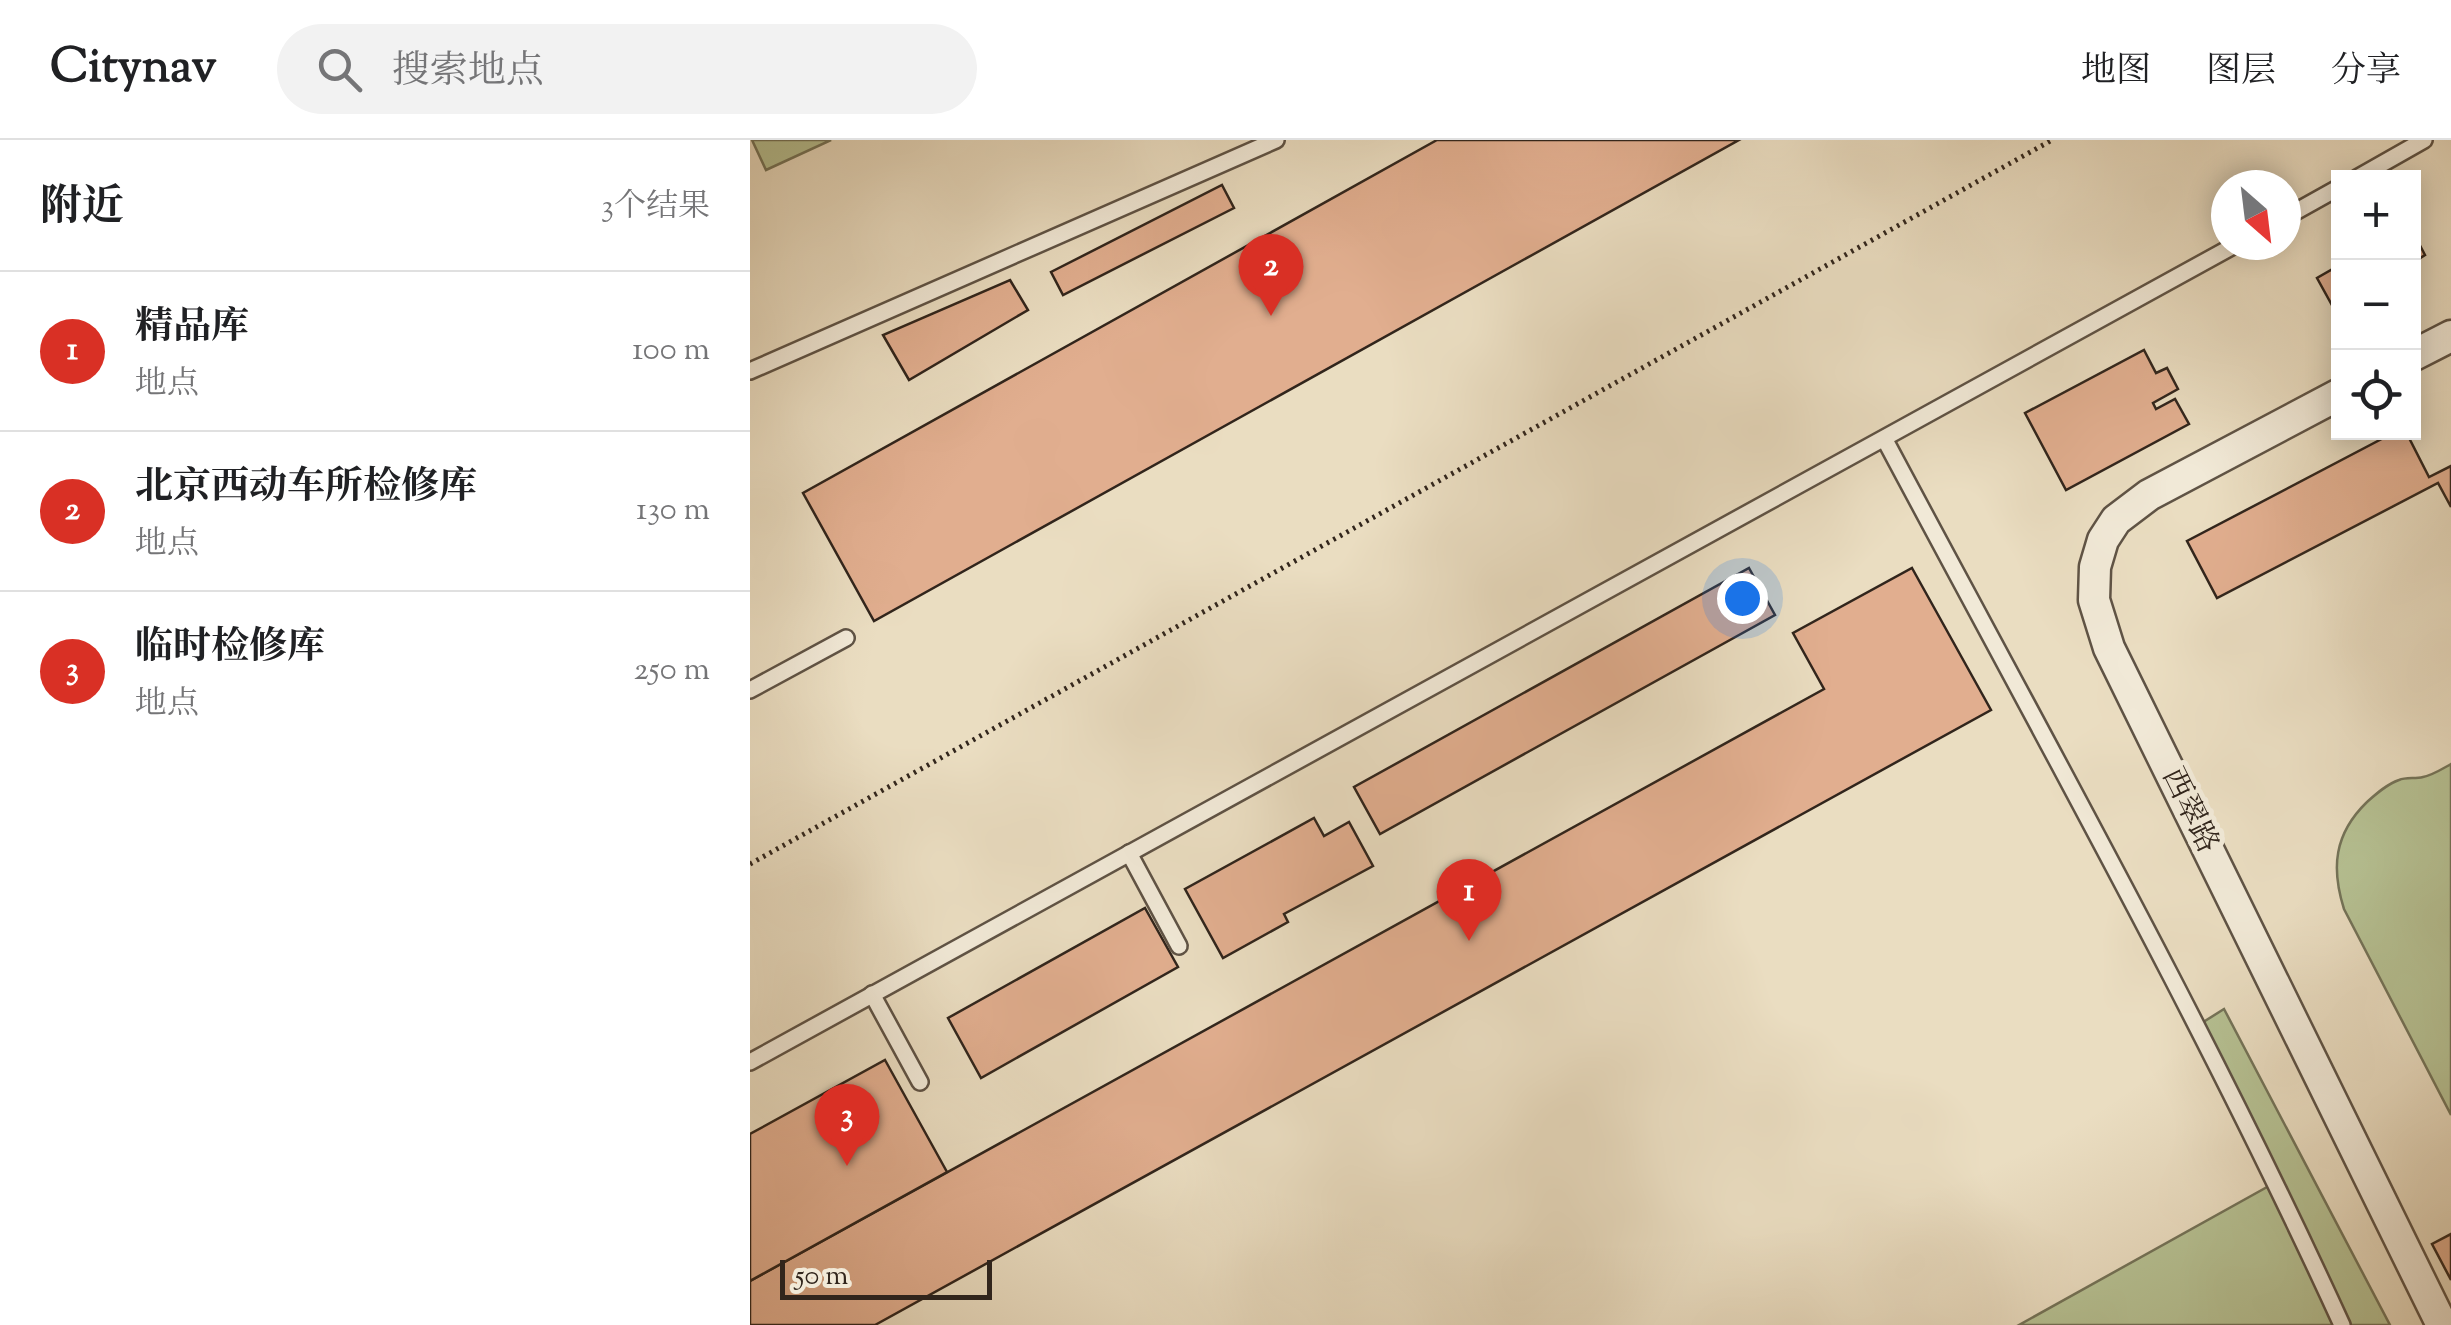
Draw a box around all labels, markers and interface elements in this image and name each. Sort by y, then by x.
search box [277,24,977,114]
text: Citynav [50,35,217,104]
icon: search [312,42,367,97]
text: 搜索地点 [392,46,544,100]
text: 地图 [2081,47,2151,98]
text: 图层 [2206,47,2276,98]
text: 分享 [2331,47,2401,98]
north arrow [2211,170,2301,260]
map controls [2331,170,2421,440]
button: + [2331,170,2421,260]
text: 附近 [40,179,124,239]
text: 3个结果 [601,185,710,231]
pin: 2 [1238,234,1304,316]
button: − [2331,260,2421,350]
text: 精品库 [135,302,249,356]
text: 1 [67,328,78,374]
text: 100 m [632,328,710,374]
button: locate [2331,350,2421,440]
text: 地点 [135,362,199,408]
text: 北京西动车所检修库 [135,462,477,516]
text: 2 [65,488,80,534]
text: 130 m [636,488,710,534]
text: 地点 [135,522,199,568]
your location [1717,573,1768,624]
text: 临时检修库 [135,622,325,676]
text: 3 [66,648,79,694]
text: 250 m [634,648,710,694]
text: 地点 [135,682,199,728]
street label: 西翠路 [2150,761,2228,861]
pin: 1 [1436,858,1502,941]
pin: 3 [814,1084,880,1166]
scale bar [780,1255,992,1300]
text: 50 m [795,1257,849,1297]

